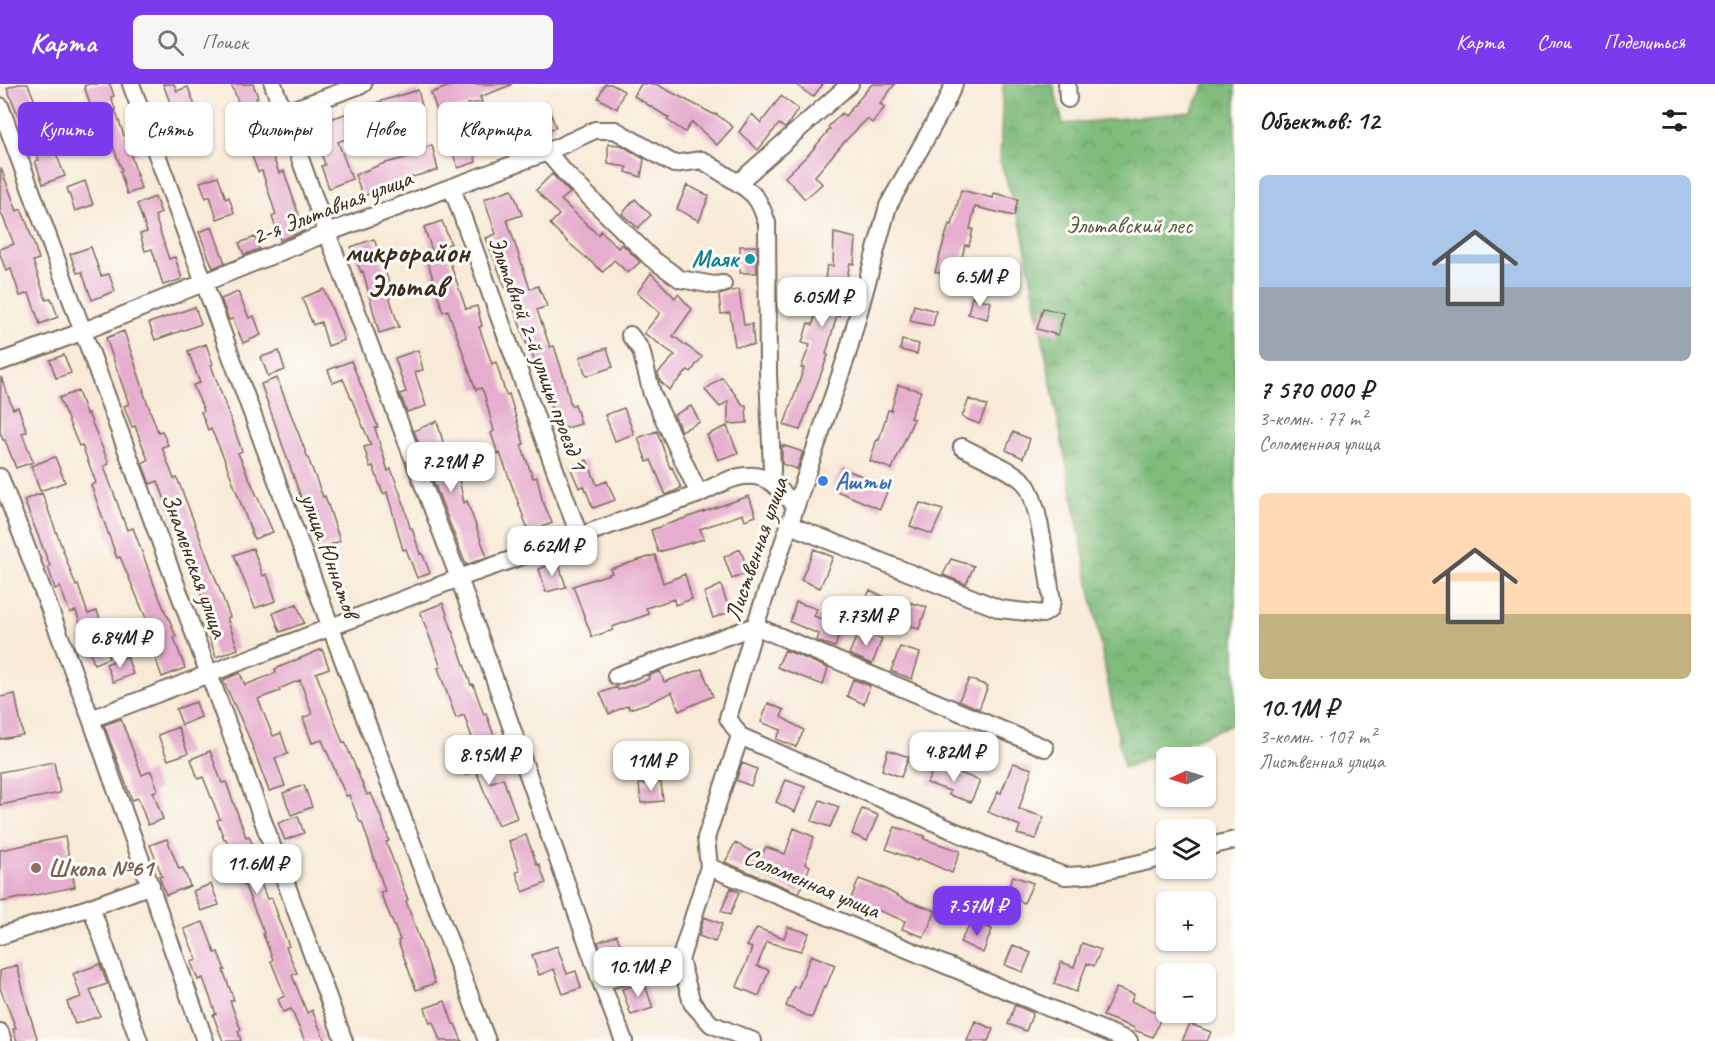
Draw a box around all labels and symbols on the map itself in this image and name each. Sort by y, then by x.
street label: 2-я Эльтавная улица [248,162,418,251]
park label: Эльтавский лес [1066,210,1194,240]
street label: Эльтавной 2-й улицы проезд 1 [482,232,595,475]
district label: микрорайон Эльтав [344,233,471,305]
place label: Маяк [692,244,740,274]
marker: Маяк [743,252,757,266]
pin: 6.5M ₽ [931,257,1029,308]
pin: 6.05M ₽ [767,277,877,328]
pin: 7.29M ₽ [396,442,506,493]
place label: Ашты [835,466,892,496]
street label: Лиственная улица [717,472,795,625]
marker: Ашты [816,474,830,488]
street label: улица Юннатов [293,487,368,626]
street label: Знаменская улица [155,489,236,643]
pin: 6.62M ₽ [497,526,607,577]
pin: 7.73M ₽ [811,596,921,647]
pin: 6.84M ₽ [65,618,175,669]
pin: 4.82M ₽ [899,732,1009,783]
pin: 8.95M ₽ [434,735,544,786]
pin: 11M ₽ [609,741,693,792]
north arrow [1156,747,1216,807]
street label: Соломенная улица [740,841,886,926]
pin: 11.6M ₽ [202,844,312,895]
place label: Школа №61 [48,853,156,883]
marker: Школа №61 [29,861,43,875]
pin: 7.57M ₽ [922,886,1032,937]
pin: 10.1M ₽ [583,947,693,998]

